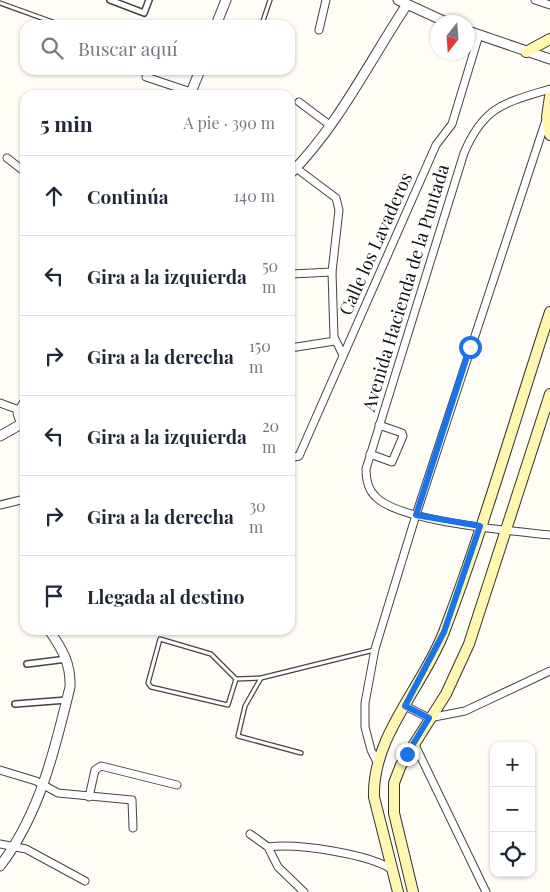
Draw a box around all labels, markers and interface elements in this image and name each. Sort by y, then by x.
north arrow [430,15,475,60]
search box [20,20,295,75]
icon: search [38,34,66,62]
text: Buscar aquí [78,35,178,61]
text: 5 min [40,109,93,137]
text: A pie · 390 m [184,112,275,133]
street label: Avenida Hacienda de la Puntada [356,161,454,415]
street label: Calle los Lavaderos [333,168,417,319]
icon: ahead [40,182,68,210]
text: Continúa [87,183,169,209]
text: 140 m [233,185,275,206]
text: 50 m [262,255,278,297]
icon: left [40,262,68,290]
text: Gira a la izquierda [87,263,247,289]
text: 150 m [249,335,271,377]
route start [459,336,482,359]
icon: right [40,342,68,370]
text: Gira a la derecha [87,343,234,369]
text: 20 m [262,415,279,457]
icon: left [40,422,68,450]
text: Gira a la izquierda [87,423,247,449]
text: 30 m [249,495,266,537]
icon: right [40,502,68,530]
text: Gira a la derecha [87,503,234,529]
icon: arrive [40,582,68,610]
text: Llegada al destino [87,583,245,609]
map controls [490,742,535,877]
button: + [490,742,535,787]
route end [396,743,419,766]
button: − [490,787,535,832]
button: locate [490,832,535,877]

